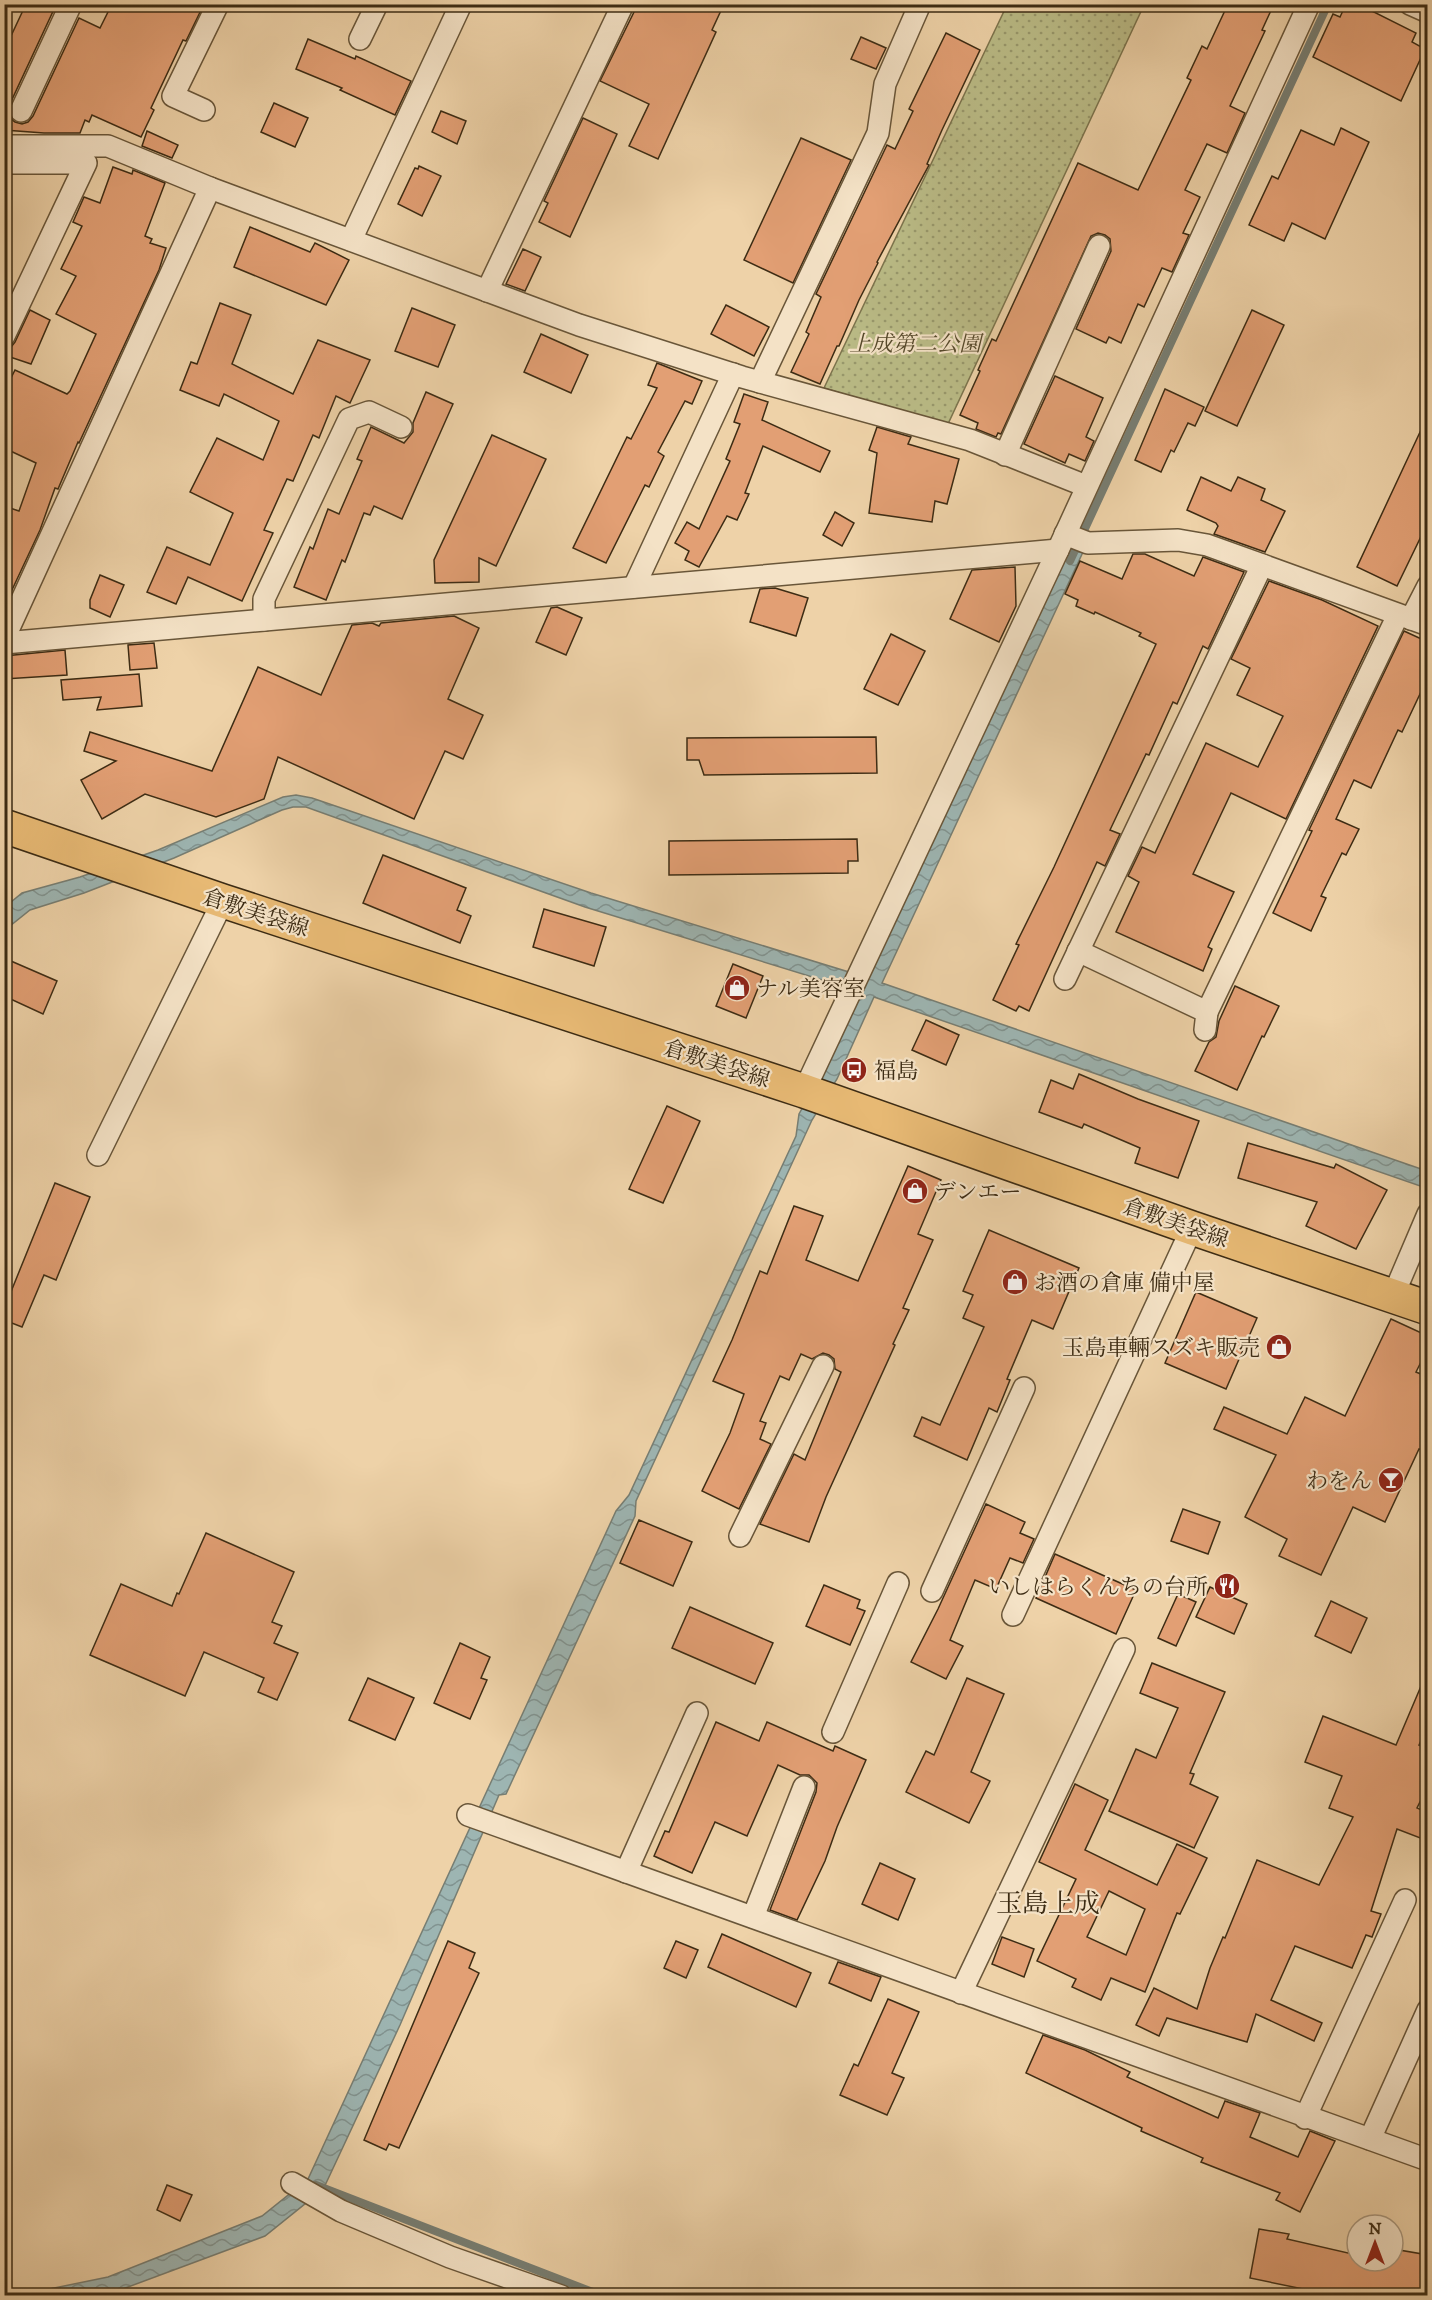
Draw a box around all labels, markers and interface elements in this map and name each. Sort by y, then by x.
park label: 上成第二公園 [849,331,984,358]
street label: 倉敷美袋線 [199,884,312,943]
shop icon: ナル美容室 [722,973,752,1003]
place label: ナル美容室 [756,976,865,1003]
street label: 倉敷美袋線 [660,1035,773,1094]
bus stop icon: 福島 [839,1055,869,1085]
place label: 福島 [874,1058,918,1085]
shop icon: デンエー [900,1176,930,1206]
place label: デンエー [934,1179,1022,1206]
street label: 倉敷美袋線 [1119,1193,1232,1254]
shop icon: お酒の倉庫 備中屋 [1000,1267,1030,1297]
place label: お酒の倉庫 備中屋 [1034,1270,1215,1297]
shop icon: 玉島車輛スズキ販売 [1264,1332,1294,1362]
place label: 玉島車輛スズキ販売 [1062,1335,1260,1362]
bar icon: わをん [1376,1465,1406,1495]
place label: わをん [1306,1468,1372,1495]
restaurant icon: いしはらくんちの台所 [1212,1571,1242,1601]
place label: いしはらくんちの台所 [988,1574,1208,1601]
district label: 玉島上成 [996,1888,1100,1921]
north arrow [1345,2213,1405,2273]
text: N [1368,2219,1382,2239]

